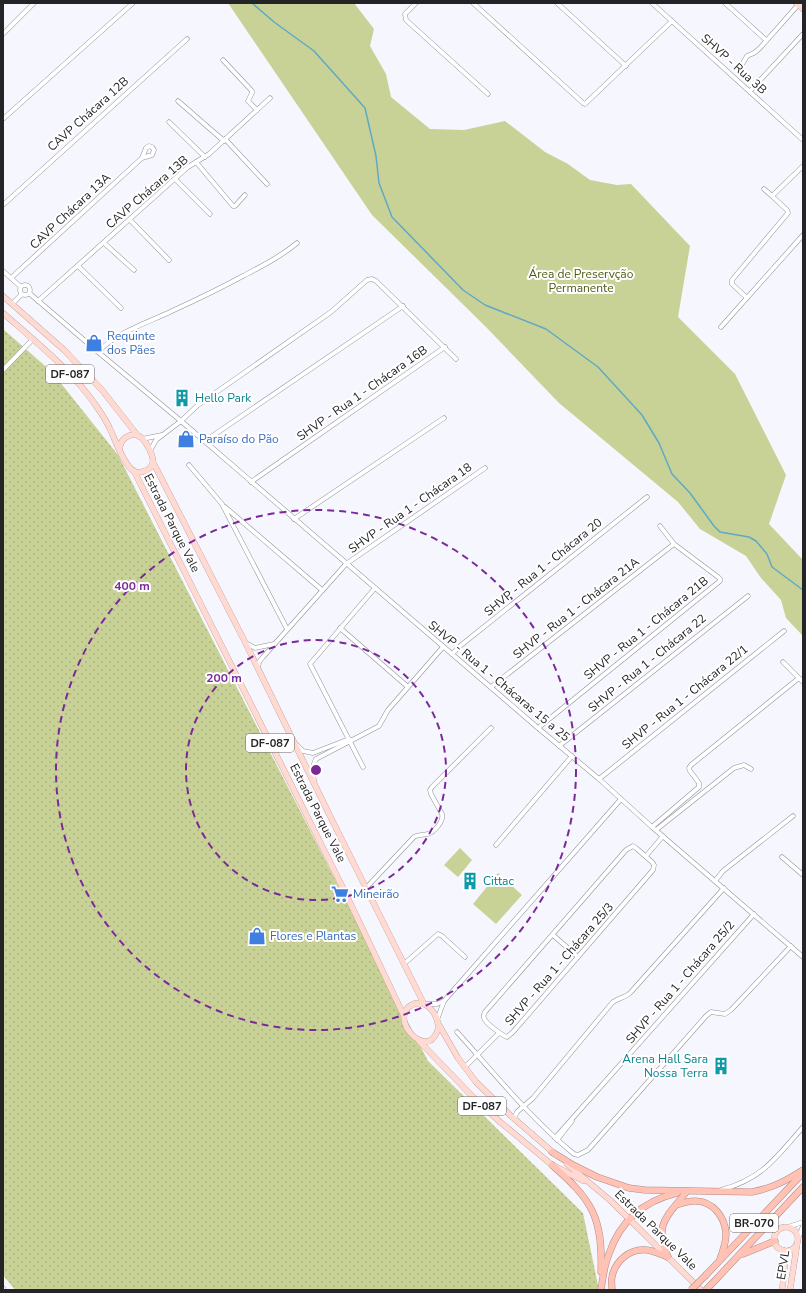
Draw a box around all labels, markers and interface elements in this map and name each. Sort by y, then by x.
street label: SHVP - Rua 3B [698,30,770,98]
street label: CAVP Chácara 12B [44,73,132,155]
street label: CAVP Chácara 13B [102,152,192,232]
street label: CAVP Chácara 13A [26,169,114,253]
park label: Área de Preservção Permanente [529,266,634,296]
place label: Requinte dos Pães [107,328,156,358]
shop icon: Requinte dos Pães [84,333,104,353]
street label: SHVP - Rua 1 - Chácara 16B [294,342,430,444]
road number: DF-087 [46,365,94,383]
building icon: Hello Park [172,388,192,408]
place label: Hello Park [195,390,252,406]
shop icon: Paraíso do Pão [176,429,196,449]
place label: Paraíso do Pão [199,431,279,447]
street label: SHVP - Rua 1 - Chácara 18 [345,459,475,557]
street label: Estrada Parque Vale [140,471,204,575]
street label: SHVP - Rua 1 - Chácara 20 [481,514,605,620]
street label: SHVP - Rua 1 - Chácara 21A [510,553,643,662]
street label: SHVP - Rua 1 - Chácara 21B [580,573,712,683]
text: 400 m [114,578,150,594]
street label: SHVP - Rua 1 - Chácara 22 [585,610,709,716]
street label: SHVP - Rua 1 - Chácaras 15 a 25 [425,617,573,745]
street label: SHVP - Rua 1 - Chácara 22/1 [619,641,751,753]
text: 200 m [206,670,242,686]
road number: DF-087 [246,734,294,752]
street label: Estrada Parque Vale [286,761,350,865]
centre of rings [309,763,323,777]
building icon: Cittac [460,871,480,891]
place label: Cittac [483,873,514,889]
supermarket icon: Mineirão [330,884,350,904]
place label: Mineirão [353,886,400,902]
street label: SHVP - Rua 1 - Chácara 25/3 [501,899,617,1029]
street label: SHVP - Rua 1 - Chácara 25/2 [622,917,738,1047]
shop icon: Flores e Plantas [247,926,267,946]
place label: Flores e Plantas [270,928,357,944]
place label: Arena Hall Sara Nossa Terra [622,1051,708,1081]
building icon: Arena Hall Sara Nossa Terra [711,1056,731,1076]
road number: DF-087 [458,1097,506,1115]
street label: Estrada Parque Vale [611,1186,701,1274]
road number: BR-070 [730,1214,778,1232]
street label: EPVL [773,1249,793,1281]

